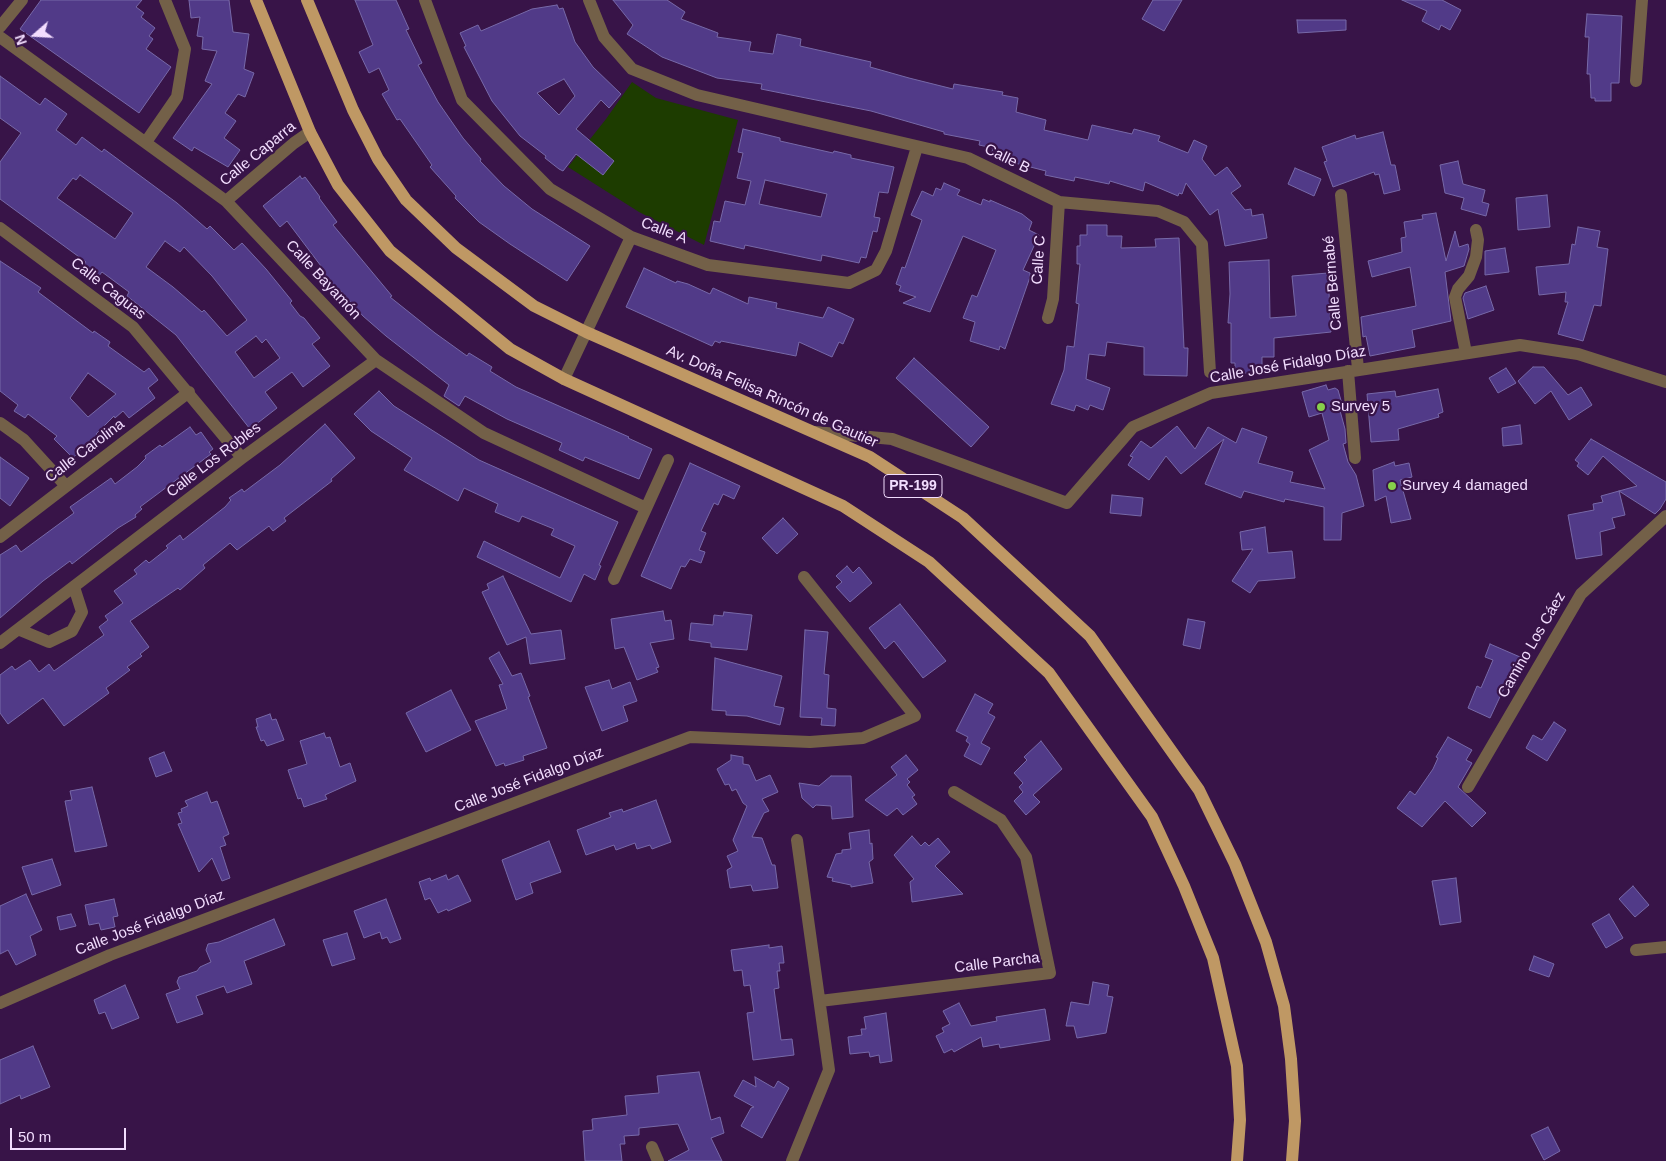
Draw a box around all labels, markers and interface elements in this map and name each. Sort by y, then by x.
north arrow [10,10,60,60]
text: N [12,32,30,47]
street label: Calle Caparra [216,118,300,190]
street label: Calle B [981,140,1033,178]
street label: Calle A [638,214,690,248]
street label: Calle C [1028,235,1050,285]
street label: Calle Bernabé [1320,235,1346,331]
street label: Calle Bayamón [282,237,364,323]
street label: Calle Caguas [67,254,149,324]
street label: Av. Doña Felisa Rincón de Gautier [663,342,881,452]
street label: Calle José Fidalgo Díaz [1208,342,1368,388]
place label: Survey 5 [1331,398,1390,416]
marker: Survey 5 [1315,401,1327,413]
street label: Calle Carolina [42,415,128,487]
street label: Calle Los Robles [163,419,265,501]
road number: PR-199 [884,474,942,498]
place label: Survey 4 damaged [1402,477,1528,495]
marker: Survey 4 damaged [1386,480,1398,492]
street label: Camino Los Cáez [1494,589,1570,701]
street label: Calle José Fidalgo Díaz [452,743,606,817]
street label: Calle José Fidalgo Díaz [73,886,227,960]
street label: Calle Parcha [953,949,1041,977]
scale bar [12,1118,129,1150]
text: 50 m [18,1128,51,1145]

